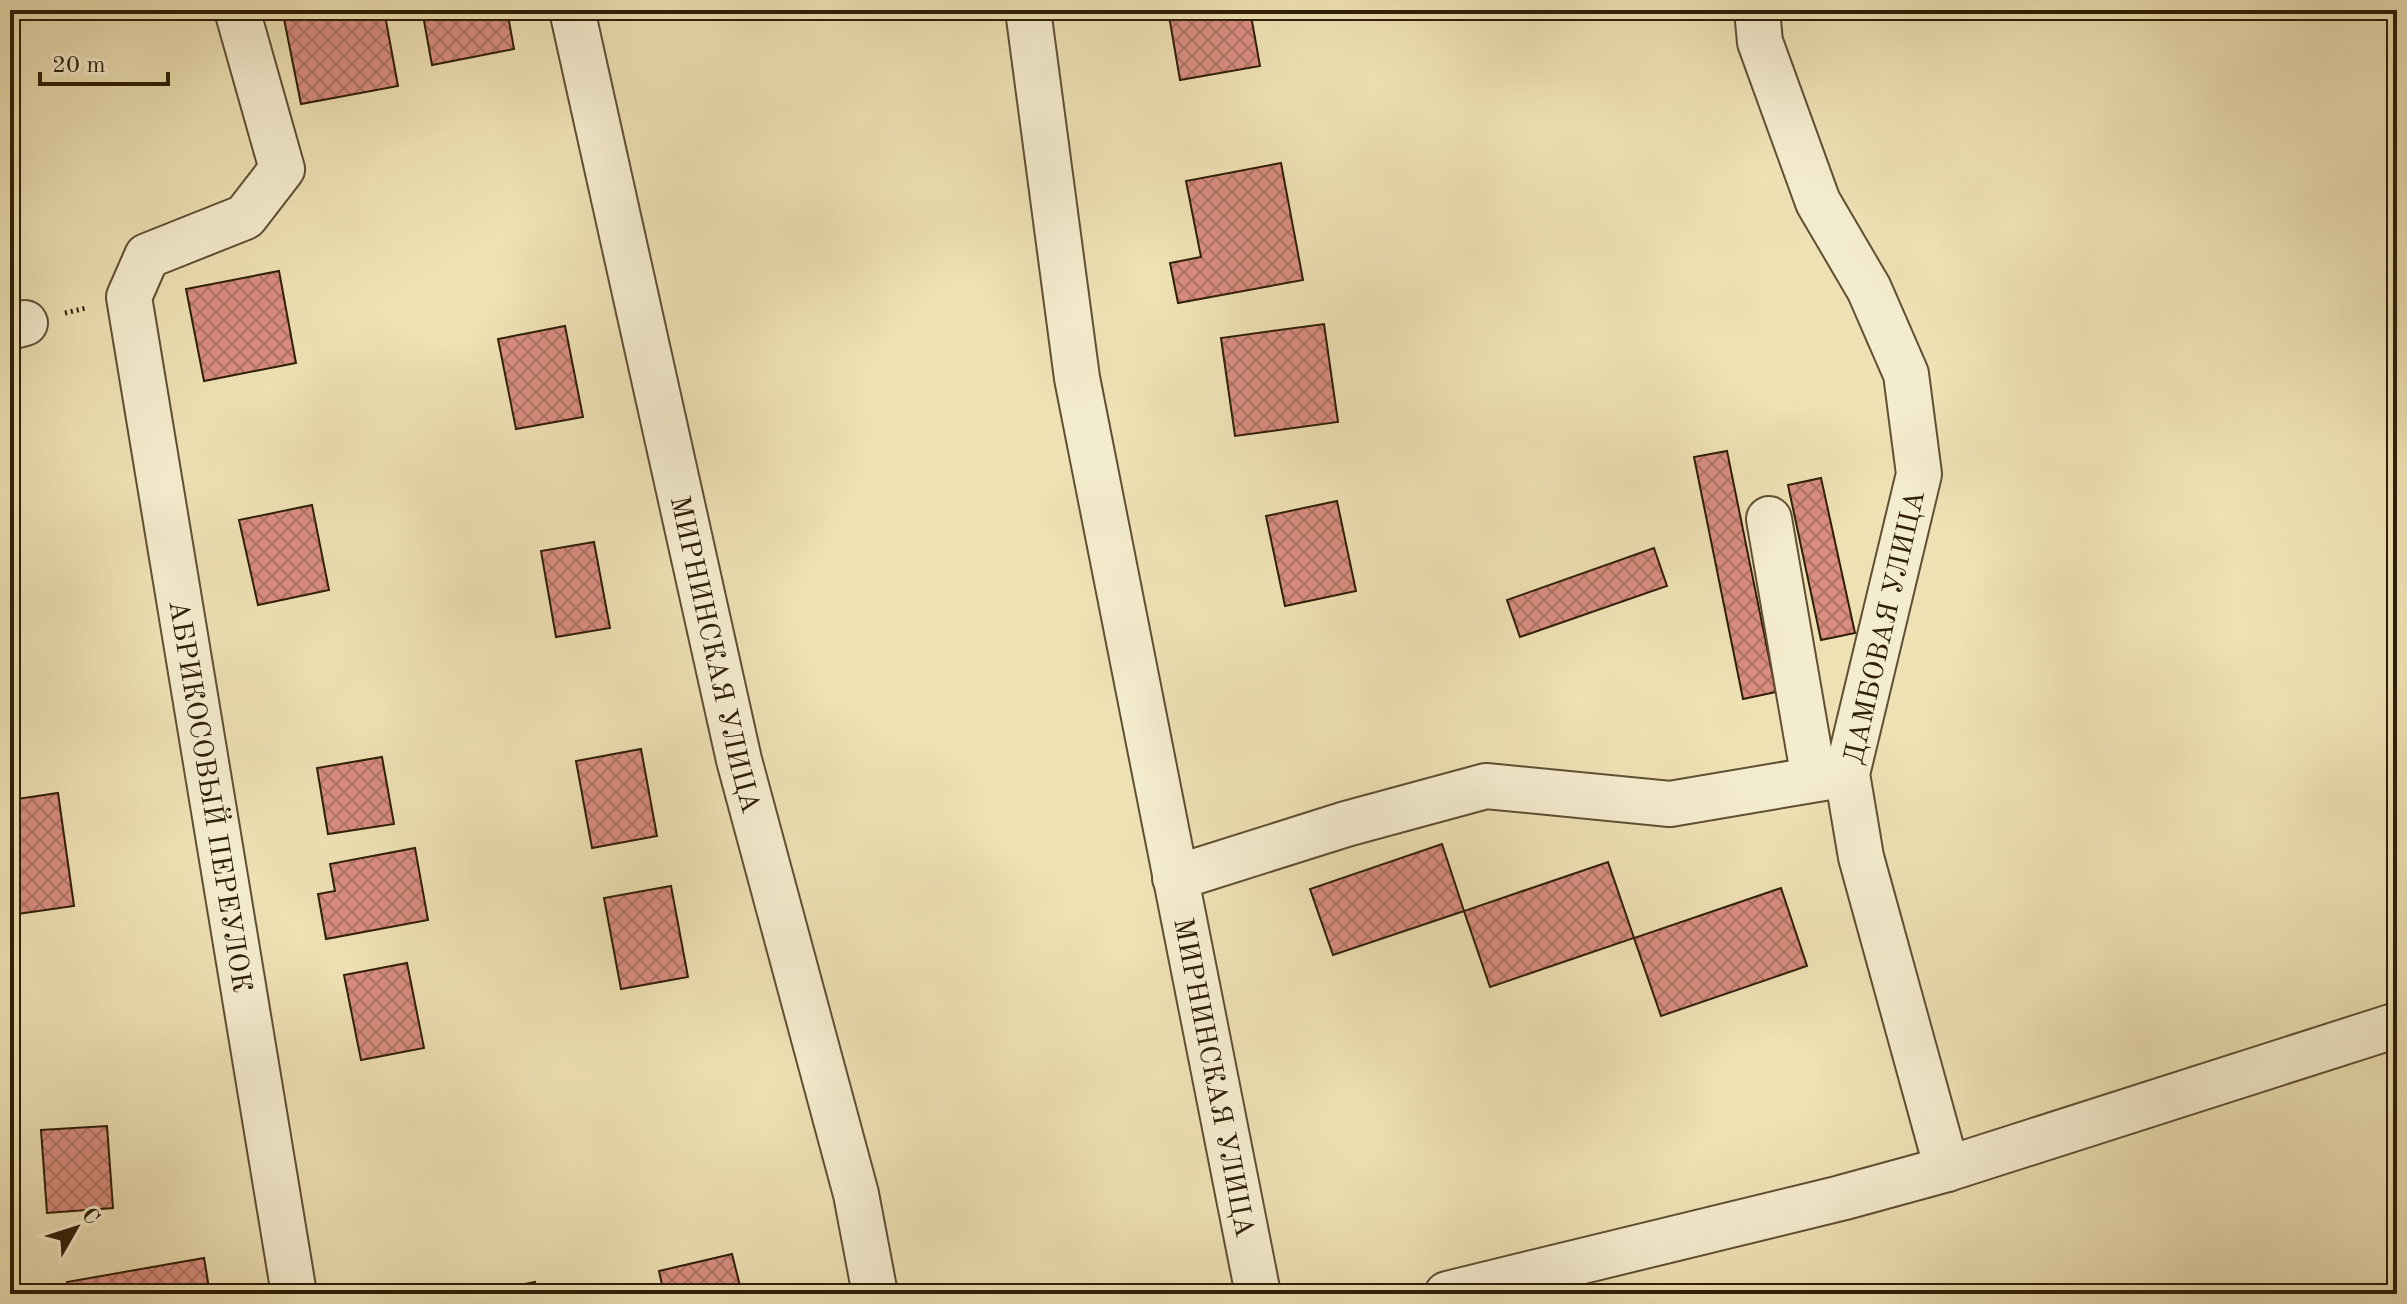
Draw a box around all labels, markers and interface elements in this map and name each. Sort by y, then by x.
scale bar [40,36,168,86]
text: 20 m [52,54,106,78]
street label: ДАМБОВАЯ УЛИЦА [1841,488,1931,767]
street label: МИРНИНСКАЯ УЛИЦА [664,493,764,817]
street label: АБРИКОСОВЫЙ ПЕРЕУЛОК [162,598,255,995]
street label: МИРНИНСКАЯ УЛИЦА [1167,916,1257,1240]
north arrow [36,1188,116,1268]
text: С [77,1204,103,1229]

